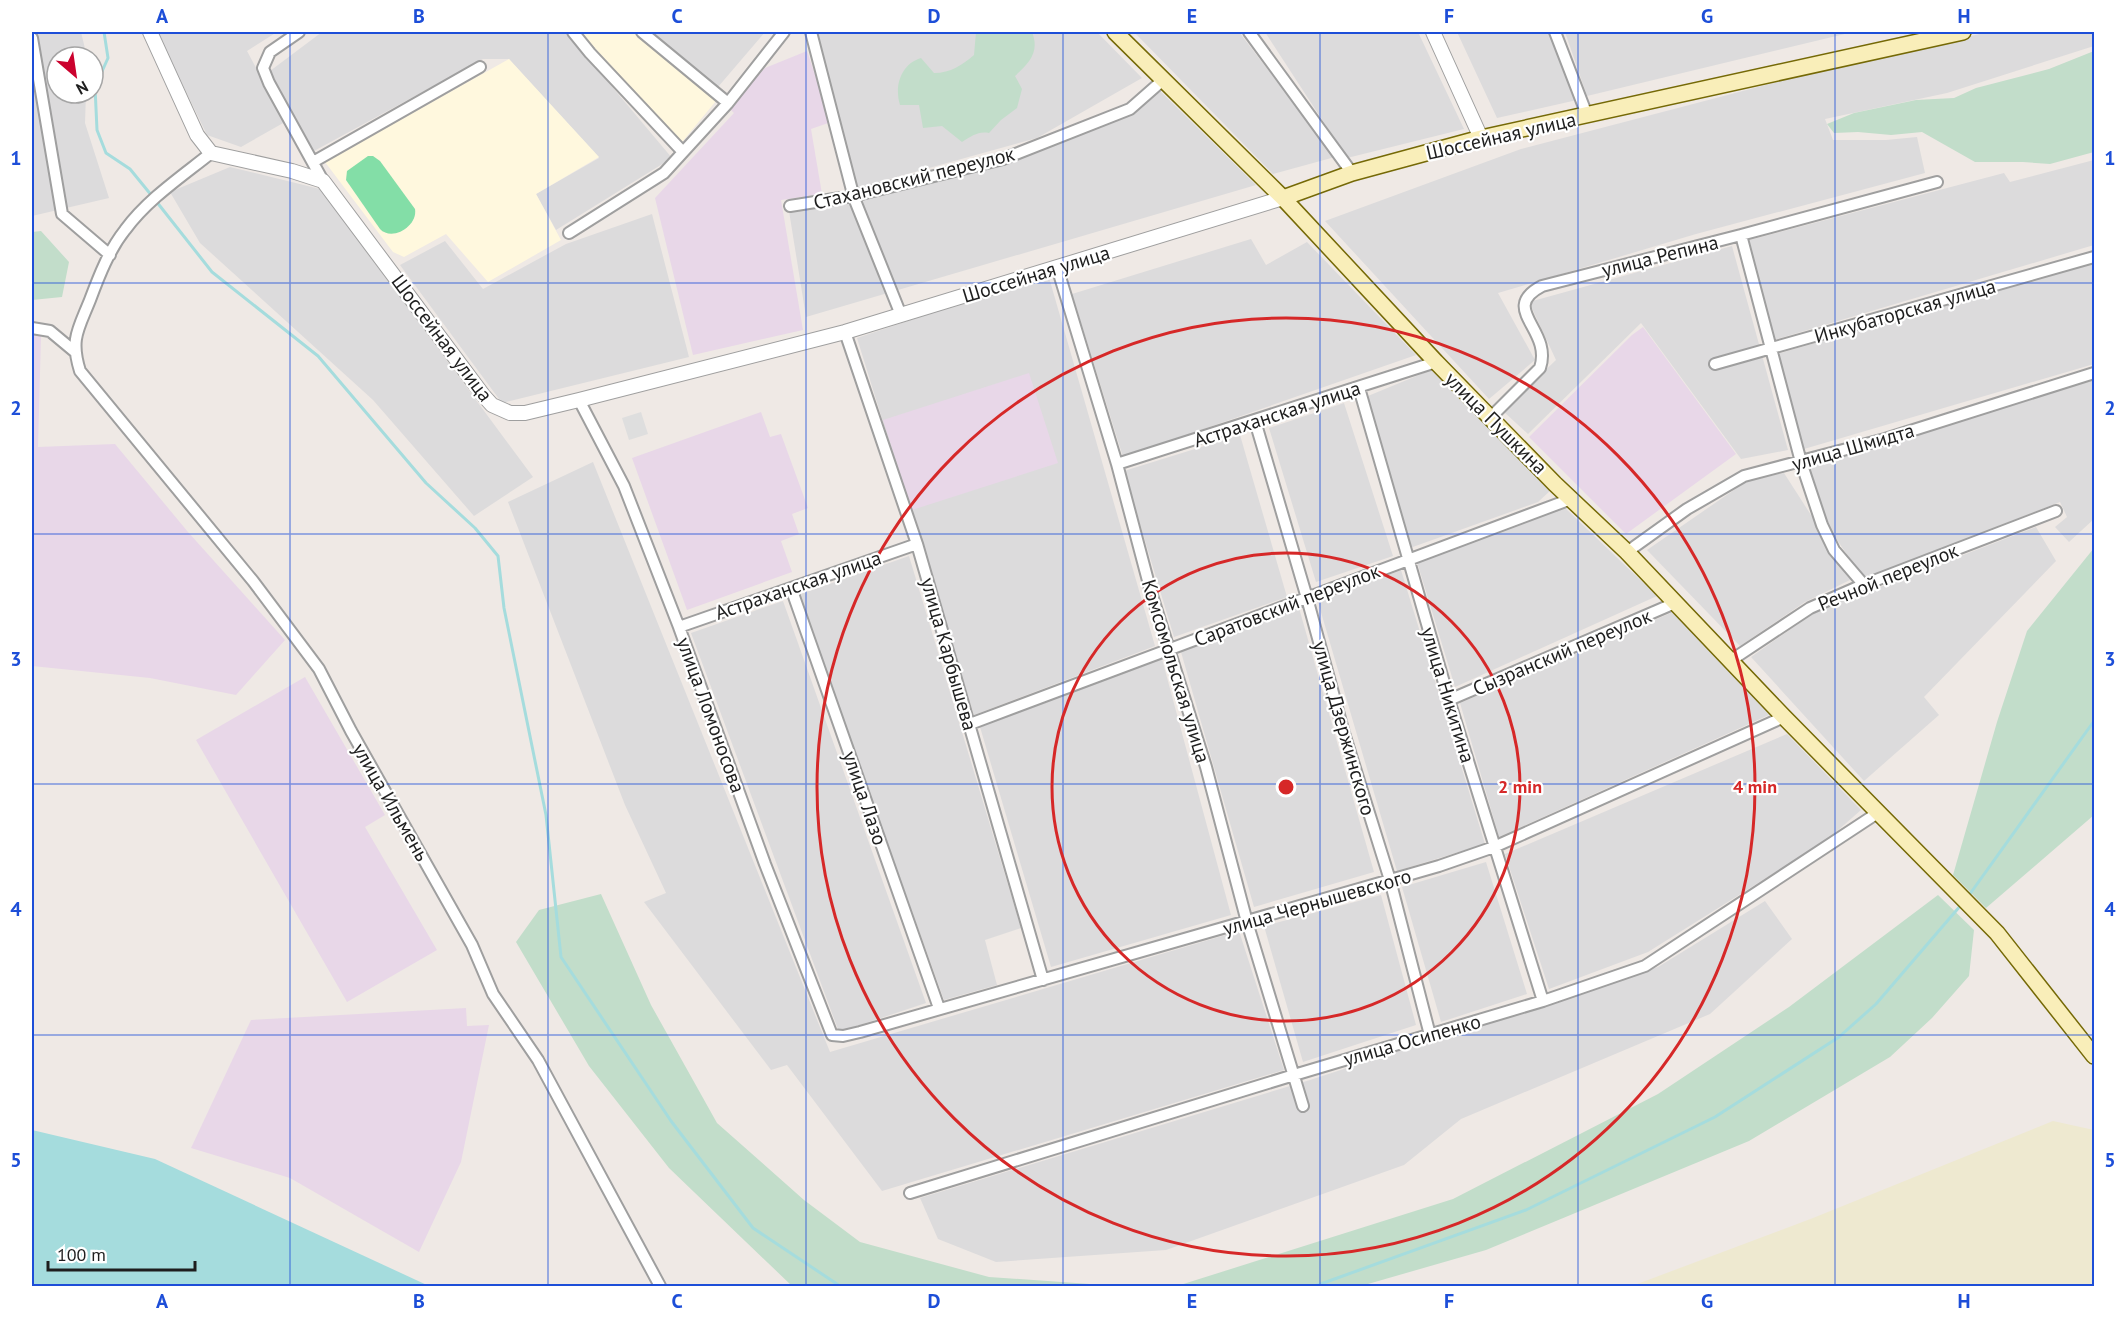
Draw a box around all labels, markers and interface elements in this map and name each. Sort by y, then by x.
text: A [156,3,169,29]
text: B [413,3,425,29]
text: C [671,3,683,29]
text: D [928,3,941,29]
text: E [1187,3,1197,29]
text: F [1444,3,1454,29]
text: G [1701,3,1713,29]
text: H [1957,3,1971,29]
north arrow [45,45,105,105]
text: N [73,77,92,99]
street label: Шоссейная улица [1424,106,1578,166]
street label: Стахановский переулок [811,140,1018,216]
text: 1 [10,145,22,171]
text: 1 [2104,145,2116,171]
street label: улица Репина [1599,229,1721,283]
street label: Шоссейная улица [959,239,1113,309]
street label: Шоссейная улица [386,269,498,407]
street label: Инкубаторская улица [1811,273,1999,349]
street label: улица Пушкина [1439,366,1553,480]
street label: Астраханская улица [1190,375,1364,453]
text: 2 [10,395,22,421]
text: 2 [2104,395,2116,421]
street label: улица Шмидта [1789,417,1917,477]
street label: Речной переулок [1814,537,1962,617]
street label: Астраханская улица [711,544,885,626]
street label: Саратовский переулок [1190,557,1384,652]
street label: улица Карбышева [915,575,983,733]
street label: Комсомольская улица [1136,576,1216,766]
street label: Сызранский переулок [1469,602,1656,701]
street label: улица Никитина [1415,624,1481,766]
street label: улица Ломоносова [671,634,751,796]
street label: улица Дзержинского [1307,638,1381,818]
text: 3 [10,646,22,672]
text: 3 [2104,646,2116,672]
street label: улица Ильмень [347,738,435,866]
street label: улица Лазо [837,747,893,849]
text: 2 min [1498,775,1542,798]
text: 4 min [1733,775,1777,798]
centre of rings [1276,777,1296,797]
street label: улица Чернышевского [1220,863,1414,941]
text: 4 [10,896,22,922]
text: 4 [2104,896,2116,922]
street label: улица Осипенко [1340,1008,1484,1072]
text: 5 [10,1147,22,1173]
text: 5 [2104,1147,2116,1173]
scale bar [48,1234,195,1272]
text: 100 m [57,1243,106,1266]
text: A [156,1288,169,1314]
text: B [413,1288,425,1314]
text: C [671,1288,683,1314]
text: D [928,1288,941,1314]
text: E [1187,1288,1197,1314]
text: F [1444,1288,1454,1314]
text: G [1701,1288,1713,1314]
text: H [1957,1288,1971,1314]

